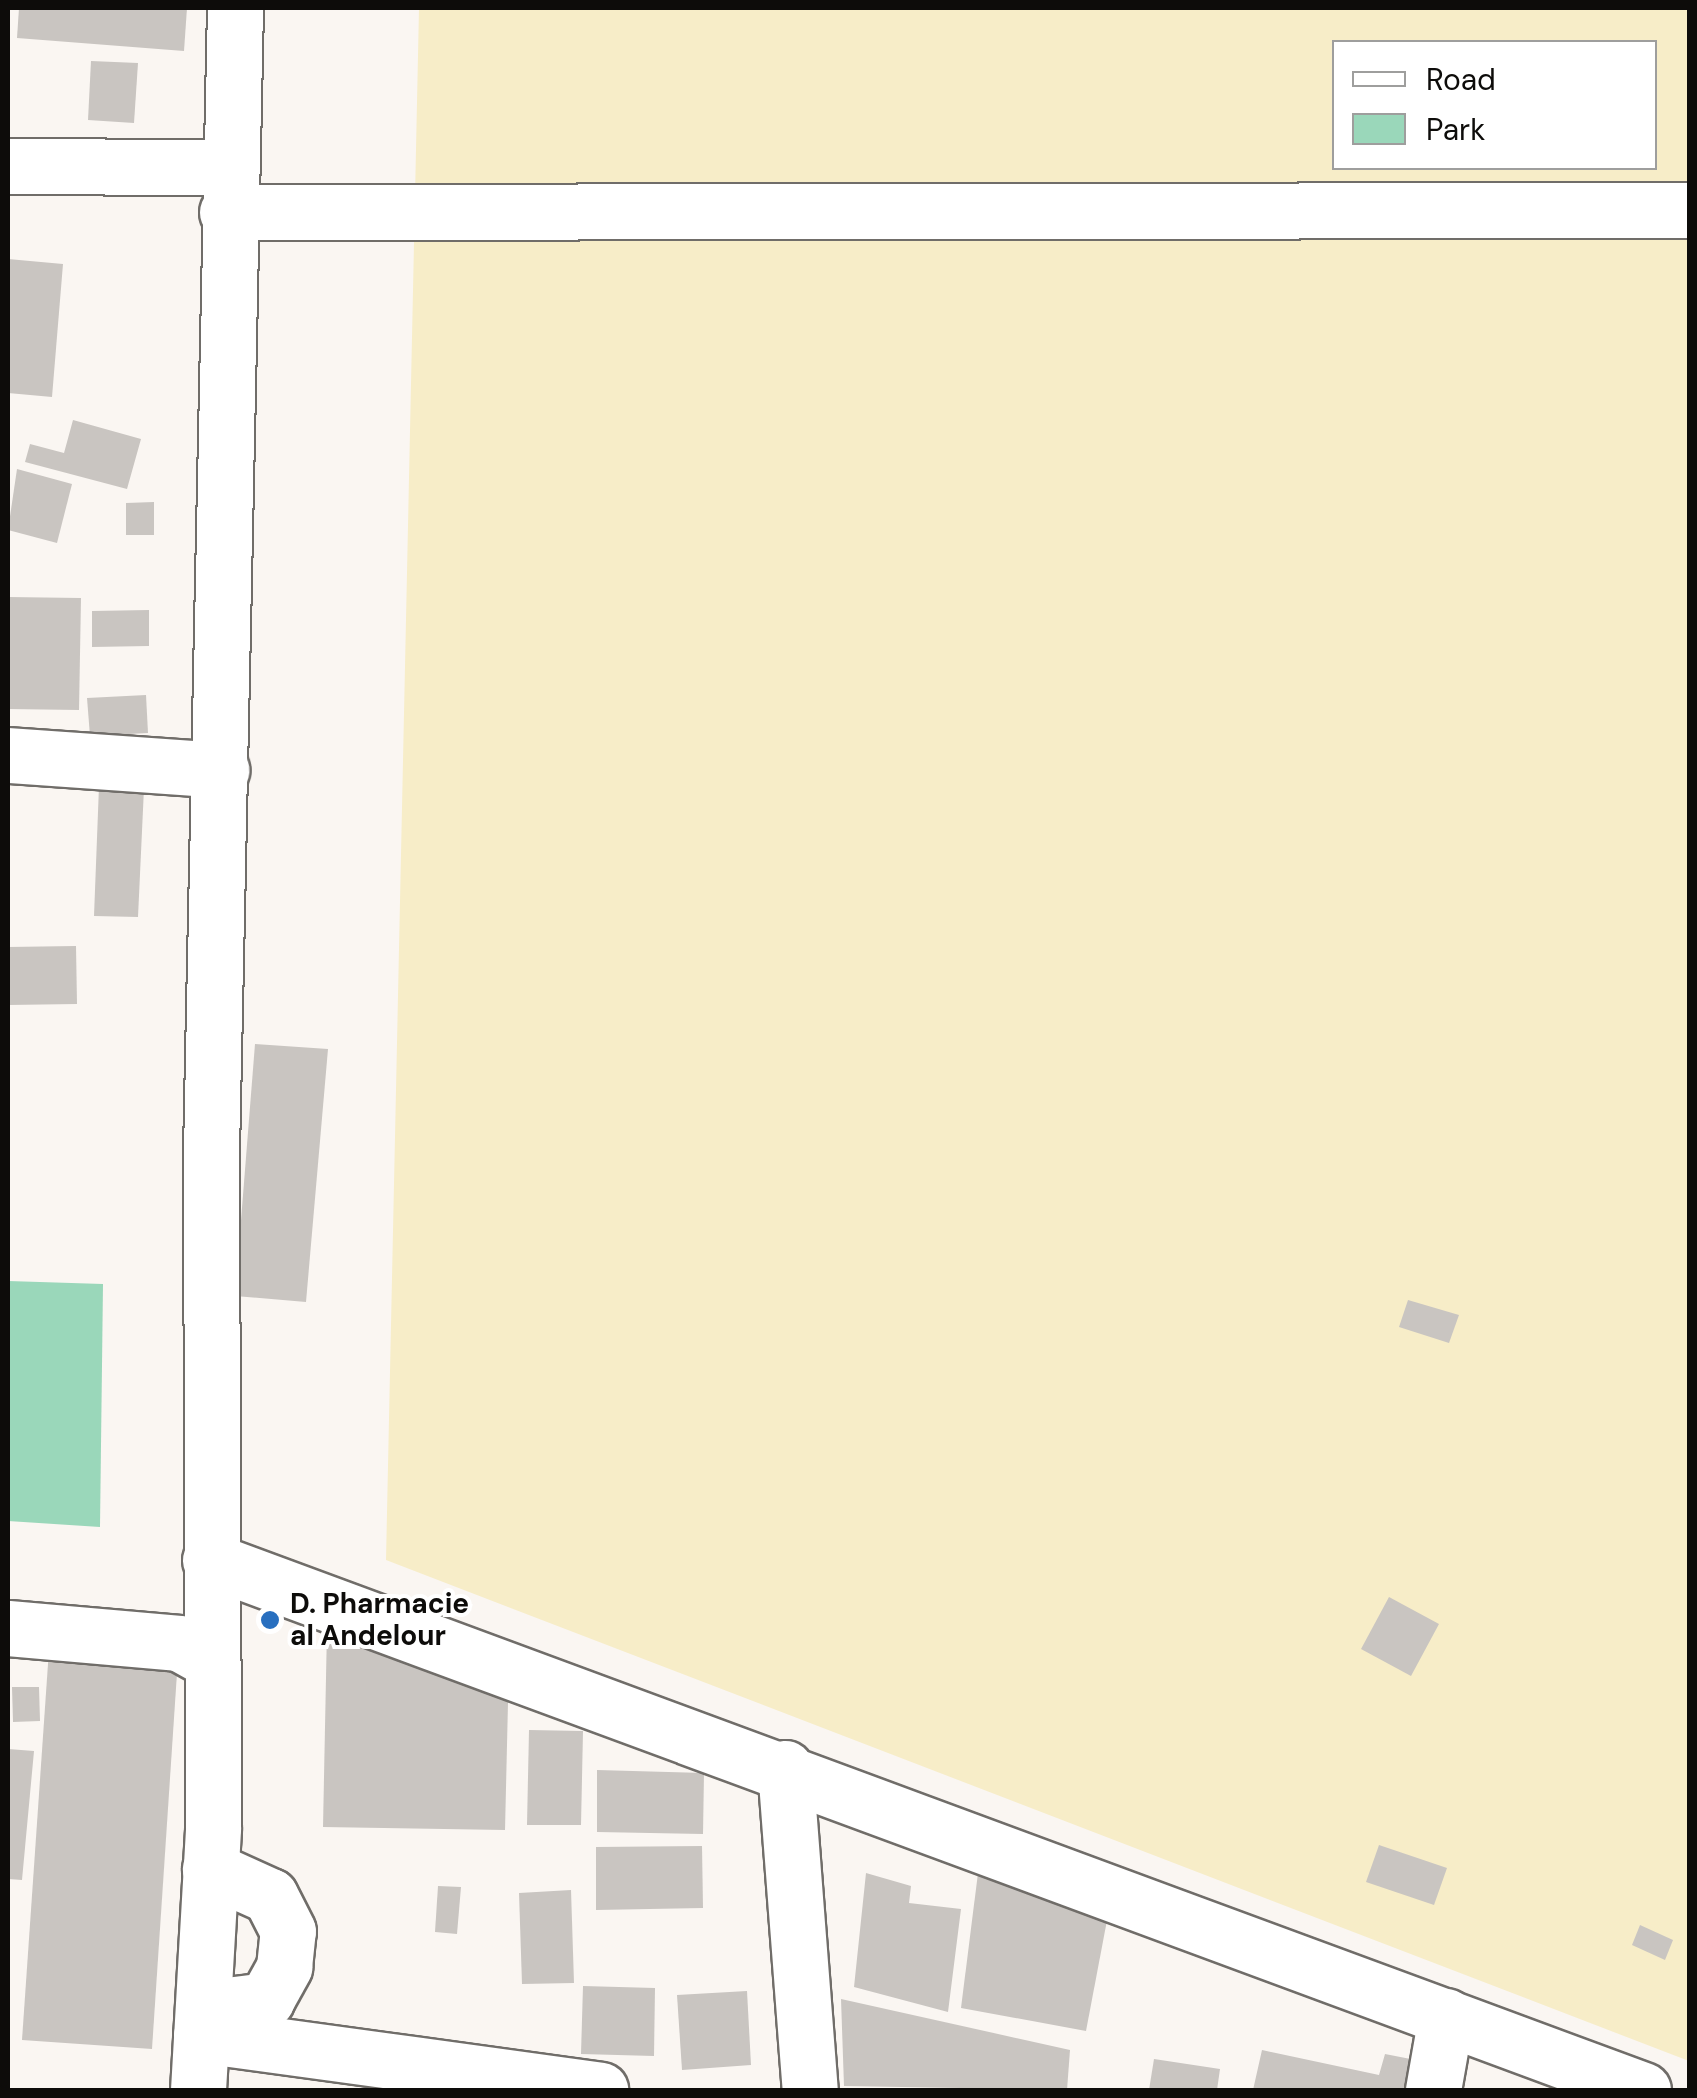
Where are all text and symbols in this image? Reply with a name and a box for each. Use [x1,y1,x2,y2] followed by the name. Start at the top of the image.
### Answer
[1332,40,1657,170] legend
[1426,60,1496,99] text: Road
[1426,110,1485,149] text: Park
[290,1587,469,1653] place label: D. Pharmacie al Andelour
[259,1609,281,1631] marker: D. Pharmacie al Andelour

